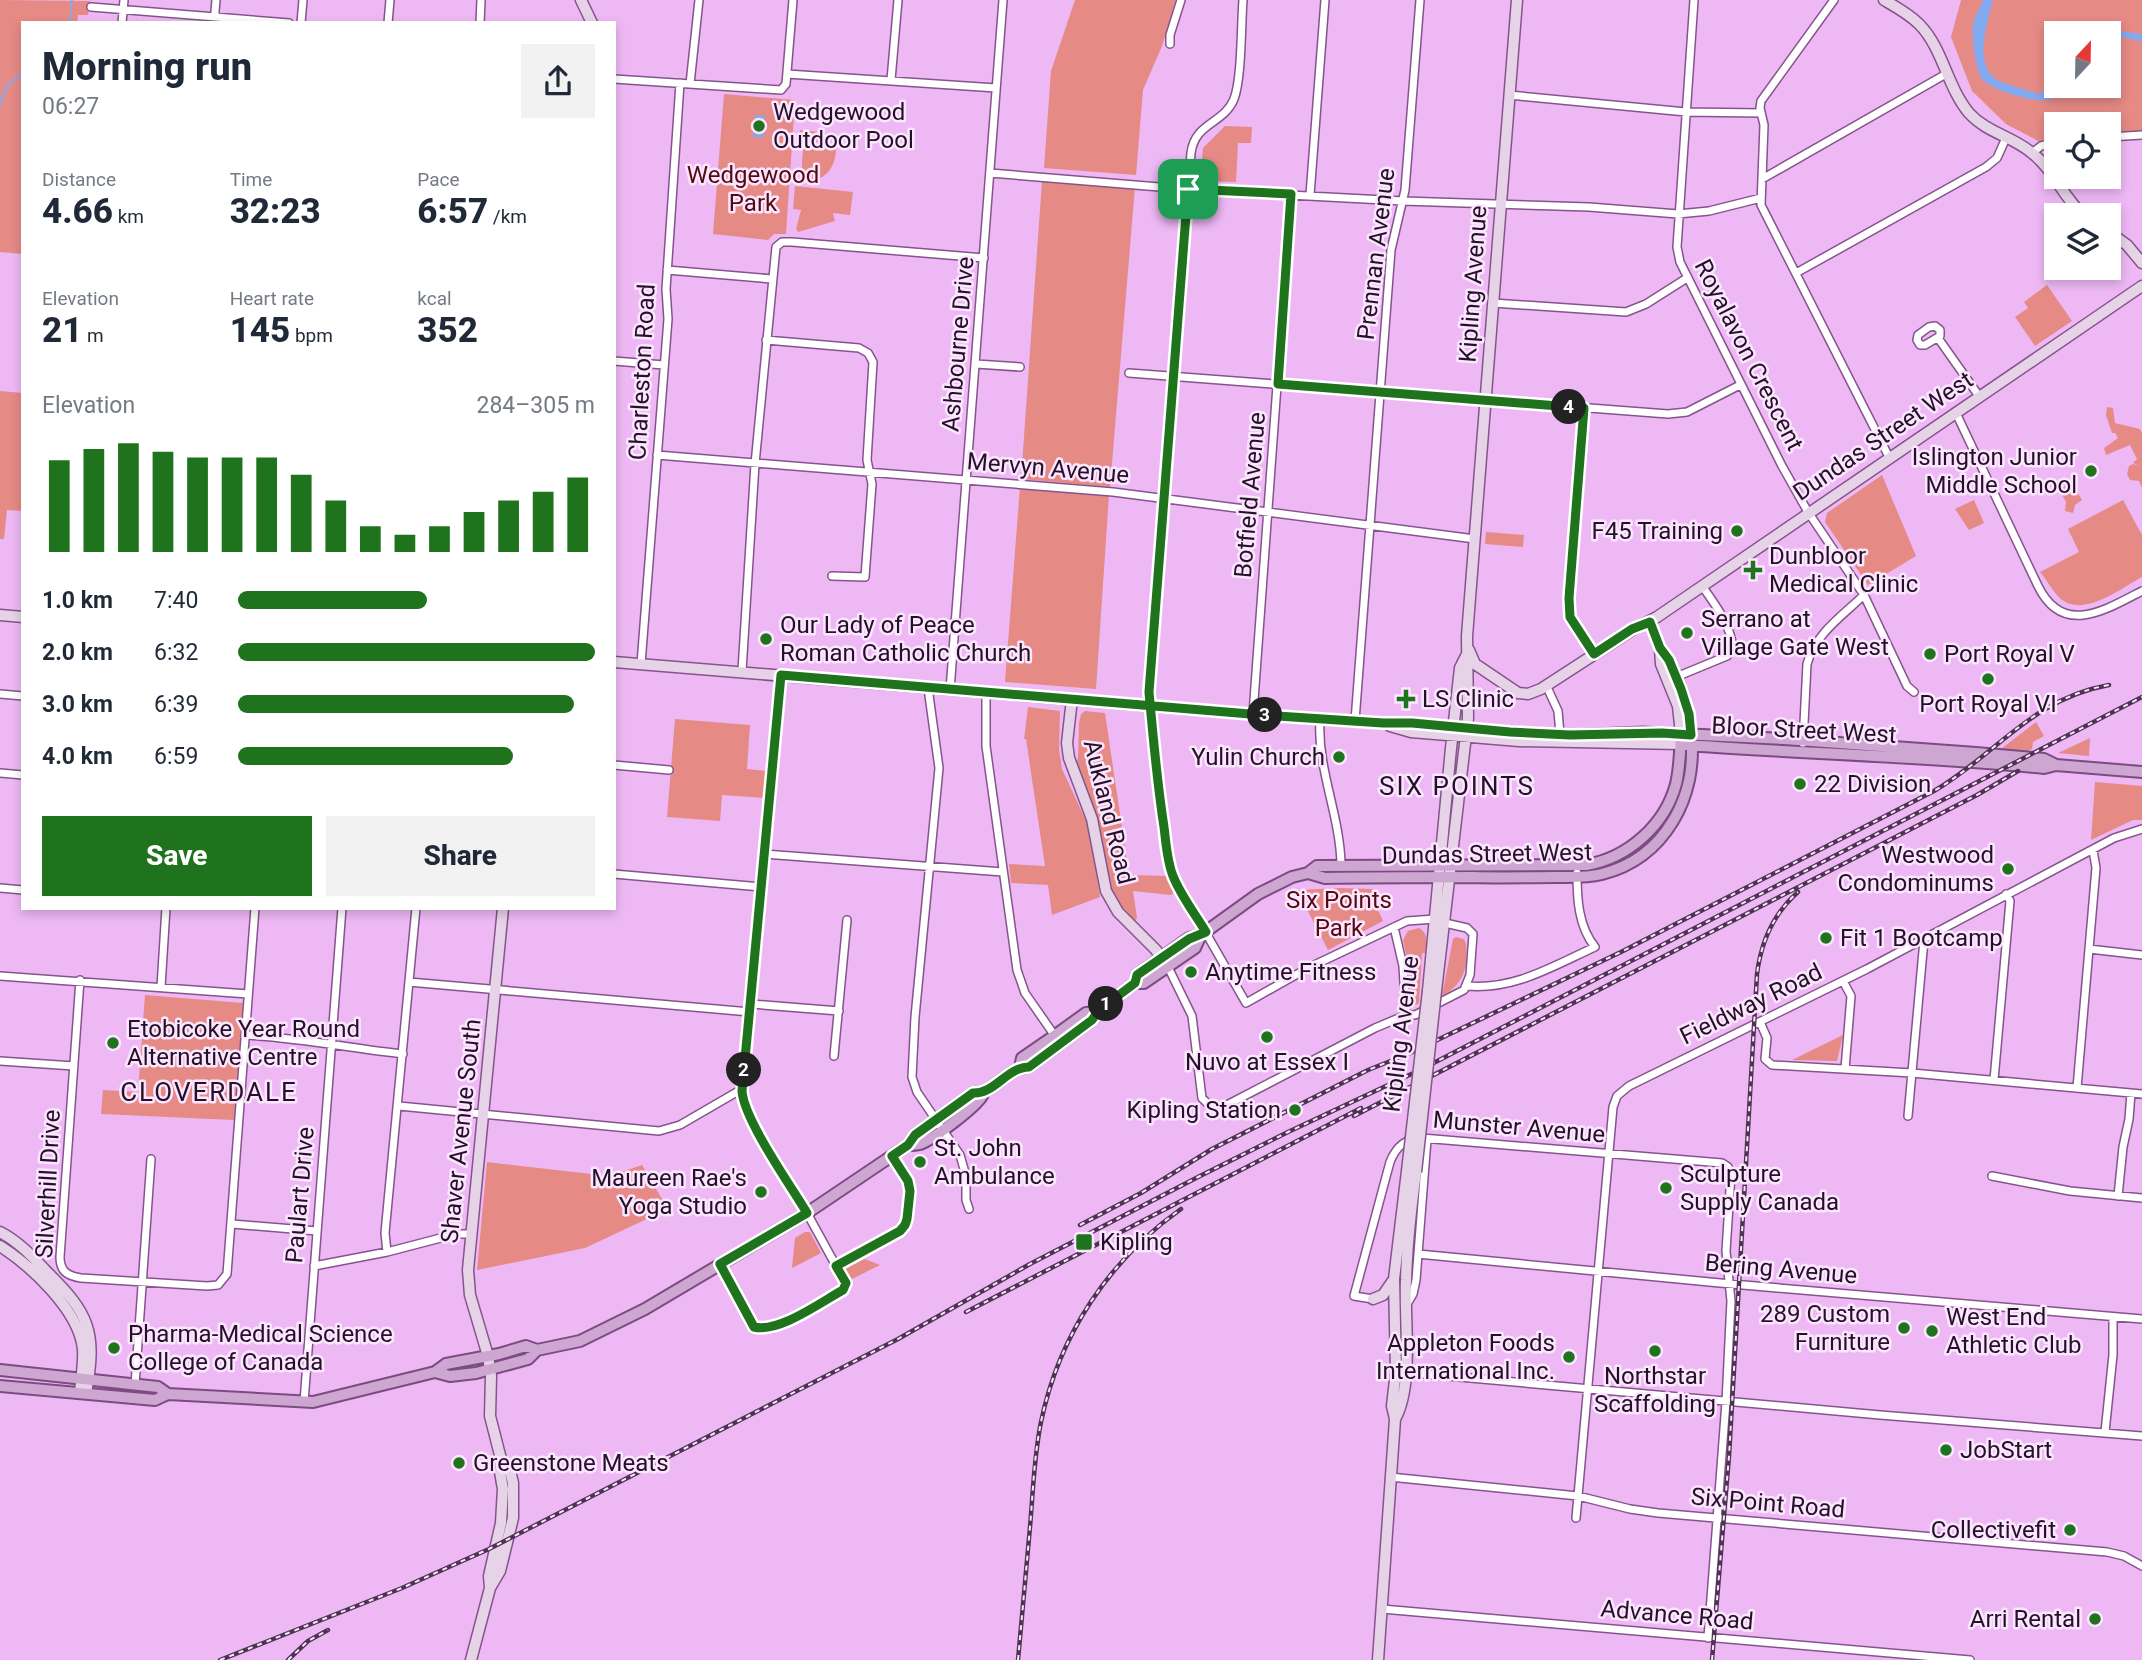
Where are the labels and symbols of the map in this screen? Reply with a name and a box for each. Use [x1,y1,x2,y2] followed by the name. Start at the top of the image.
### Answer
[2044,21,2121,98] north arrow
[773,98,914,154] place label: Wedgewood Outdoor Pool
[751,118,767,134] marker: Wedgewood Outdoor Pool
[1158,159,1218,219] pin
[687,161,819,217] park label: Wedgewood Park
[1352,166,1400,342] street label: Prennan Avenue
[1454,205,1492,363] street label: Kipling Avenue
[936,255,980,433] street label: Ashbourne Drive
[1689,255,1809,455] street label: Royalavon Crescent
[623,283,661,461] street label: Charleston Road
[1788,366,1978,506] street label: Dundas Street West
[1552,390,1586,424] pin: 4
[1229,411,1271,579] street label: Botfield Avenue
[1912,443,2077,499] place label: Islington Junior Middle School
[966,447,1130,489] street label: Mervyn Avenue
[2083,463,2099,479] marker: Islington Junior Middle School
[1591,517,1723,545] place label: F45 Training
[1729,523,1745,539] marker: F45 Training
[1769,542,1918,598] place label: Dunbloor Medical Clinic
[1743,560,1763,580] marker: Dunbloor Medical Clinic
[1701,605,1889,661] place label: Serrano at Village Gate West
[780,611,1031,667] place label: Our Lady of Peace Roman Catholic Church
[1679,625,1695,641] marker: Serrano at Village Gate West
[758,631,774,647] marker: Our Lady of Peace Roman Catholic Church
[1944,640,2075,668] place label: Port Royal V
[1922,646,1938,662] marker: Port Royal V
[1980,671,1996,687] marker: Port Royal VI
[1422,685,1514,713] place label: LS Clinic
[1396,689,1416,709] marker: LS Clinic
[1919,690,2057,718] place label: Port Royal VI
[1248,698,1282,732] pin: 3
[1711,711,1897,749] street label: Bloor Street West
[1078,737,1140,887] street label: Aukland Road
[1191,743,1325,771] place label: Yulin Church
[1331,749,1347,765] marker: Yulin Church
[1814,770,1931,798] place label: 22 Division
[1379,771,1535,801] district label: SIX POINTS
[1792,776,1808,792] marker: 22 Division
[1382,838,1593,870] street label: Dundas Street West
[1837,841,1994,897] place label: Westwood Condominums
[2000,861,2016,877] marker: Westwood Condominums
[1286,886,1392,942] park label: Six Points Park
[1840,924,2003,952] place label: Fit 1 Bootcamp
[1818,930,1834,946] marker: Fit 1 Bootcamp
[1378,954,1424,1114] street label: Kipling Avenue
[1205,958,1376,986] place label: Anytime Fitness
[1675,958,1827,1050] street label: Fieldway Road
[1183,964,1199,980] marker: Anytime Fitness
[1088,986,1124,1021] pin: 1
[127,1015,360,1071] place label: Etobicoke Year Round Alternative Centre
[435,1017,487,1245] street label: Shaver Avenue South
[1259,1029,1275,1045] marker: Nuvo at Essex I
[105,1035,121,1051] marker: Etobicoke Year Round Alternative Centre
[1185,1048,1349,1076] place label: Nuvo at Essex I
[726,1052,762,1088] pin: 2
[120,1077,298,1107] district label: CLOVERDALE
[1126,1096,1281,1124] place label: Kipling Station
[1287,1102,1303,1118] marker: Kipling Station
[1432,1106,1606,1148] street label: Munster Avenue
[30,1109,66,1259] street label: Silverhill Drive
[280,1126,320,1264] street label: Paulart Drive
[934,1134,1055,1190] place label: St. John Ambulance
[912,1154,928,1170] marker: St. John Ambulance
[1680,1160,1839,1216] place label: Sculpture Supply Canada
[591,1164,747,1220] place label: Maureen Rae's Yoga Studio
[1658,1180,1674,1196] marker: Sculpture Supply Canada
[753,1184,769,1200] marker: Maureen Rae's Yoga Studio
[1100,1228,1173,1256] place label: Kipling
[1074,1232,1094,1252] marker: Kipling
[1704,1248,1858,1290] street label: Bering Avenue
[1760,1300,1890,1356] place label: 289 Custom Furniture
[1946,1303,2081,1359] place label: West End Athletic Club
[128,1320,393,1376] place label: Pharma-Medical Science College of Canada
[1896,1320,1912,1336] marker: 289 Custom Furniture
[1924,1323,1940,1339] marker: West End Athletic Club
[1376,1329,1555,1385] place label: Appleton Foods International Inc.
[106,1340,122,1356] marker: Pharma-Medical Science College of Canada
[1647,1343,1663,1359] marker: Northstar Scaffolding
[1561,1349,1577,1365] marker: Appleton Foods International Inc.
[1594,1362,1716,1418] place label: Northstar Scaffolding
[1960,1436,2052,1464] place label: JobStart
[1938,1442,1954,1458] marker: JobStart
[473,1449,669,1477] place label: Greenstone Meats
[451,1455,467,1471] marker: Greenstone Meats
[1690,1482,1846,1524] street label: Six Point Road
[1931,1516,2056,1544] place label: Collectivefit
[2062,1522,2078,1538] marker: Collectivefit
[1599,1594,1755,1636] street label: Advance Road
[1970,1605,2081,1633] place label: Arri Rental
[2087,1611,2103,1627] marker: Arri Rental

